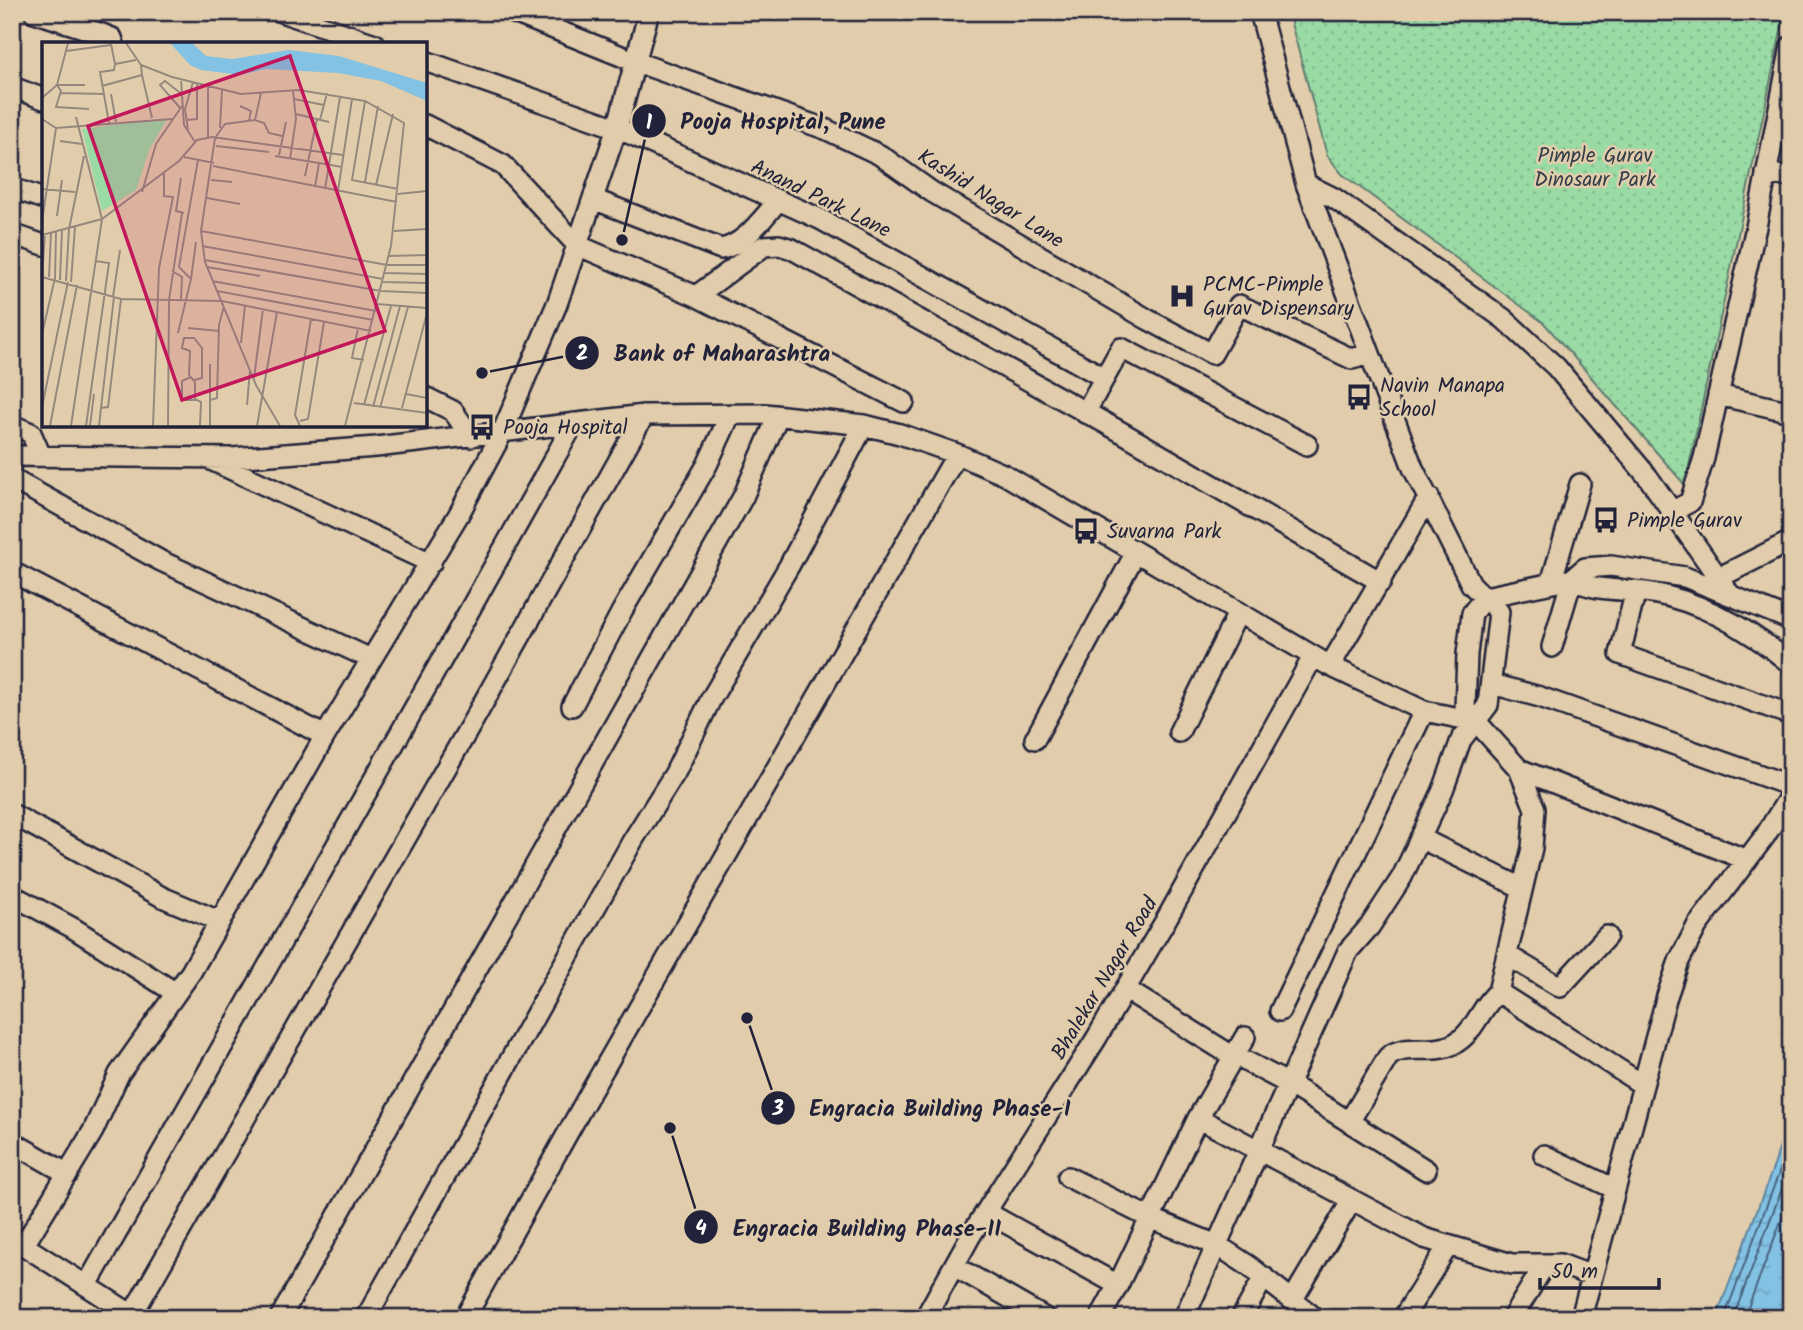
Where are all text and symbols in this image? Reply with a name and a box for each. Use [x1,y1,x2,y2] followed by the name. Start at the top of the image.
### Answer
[42,42,427,427] inset map
[631,99,900,143] callout: Pooja Hospital, Pune
[680,105,886,141] text: Pooja Hospital, Pune
[646,107,653,140] text: 1
[1534,140,1656,197] park label: Pimple Gurav Dinosaur Park
[910,141,1070,258] street label: Kashid Nagar Lane
[745,151,897,248] street label: Anand Park Lane
[1203,269,1354,326] place label: PCMC-Pimple Gurav Dispensary
[1167,281,1197,311] hospital icon: PCMC-Pimple Gurav Dispensary
[565,331,844,375] callout: Bank of Maharashtra
[614,337,830,373] text: Bank of Maharashtra
[576,338,588,371] text: 2
[1380,370,1505,427] place label: Navin Manapa School
[1344,382,1374,412] bus stop icon: Navin Manapa School
[467,412,497,442] bus stop icon: Pooja Hospital
[503,412,628,445] place label: Pooja Hospital
[1591,505,1621,535] bus stop icon: Pimple Gurav
[1627,505,1742,538] place label: Pimple Gurav
[1071,516,1101,546] bus stop icon: Suvarna Park
[1107,516,1222,549] place label: Suvarna Park
[1043,890,1167,1067] street label: Bhalekar Nagar Road
[761,1086,1085,1130] callout: Engracia Building Phase-I
[809,1092,1071,1128] text: Engracia Building Phase-I
[771,1093,784,1126] text: 3
[683,1205,1015,1249] callout: Engracia Building Phase-II
[733,1212,1001,1248] text: Engracia Building Phase-II
[695,1213,707,1246] text: 4
[1540,1246,1660,1290] scale bar
[1551,1256,1598,1289] text: 50 m

